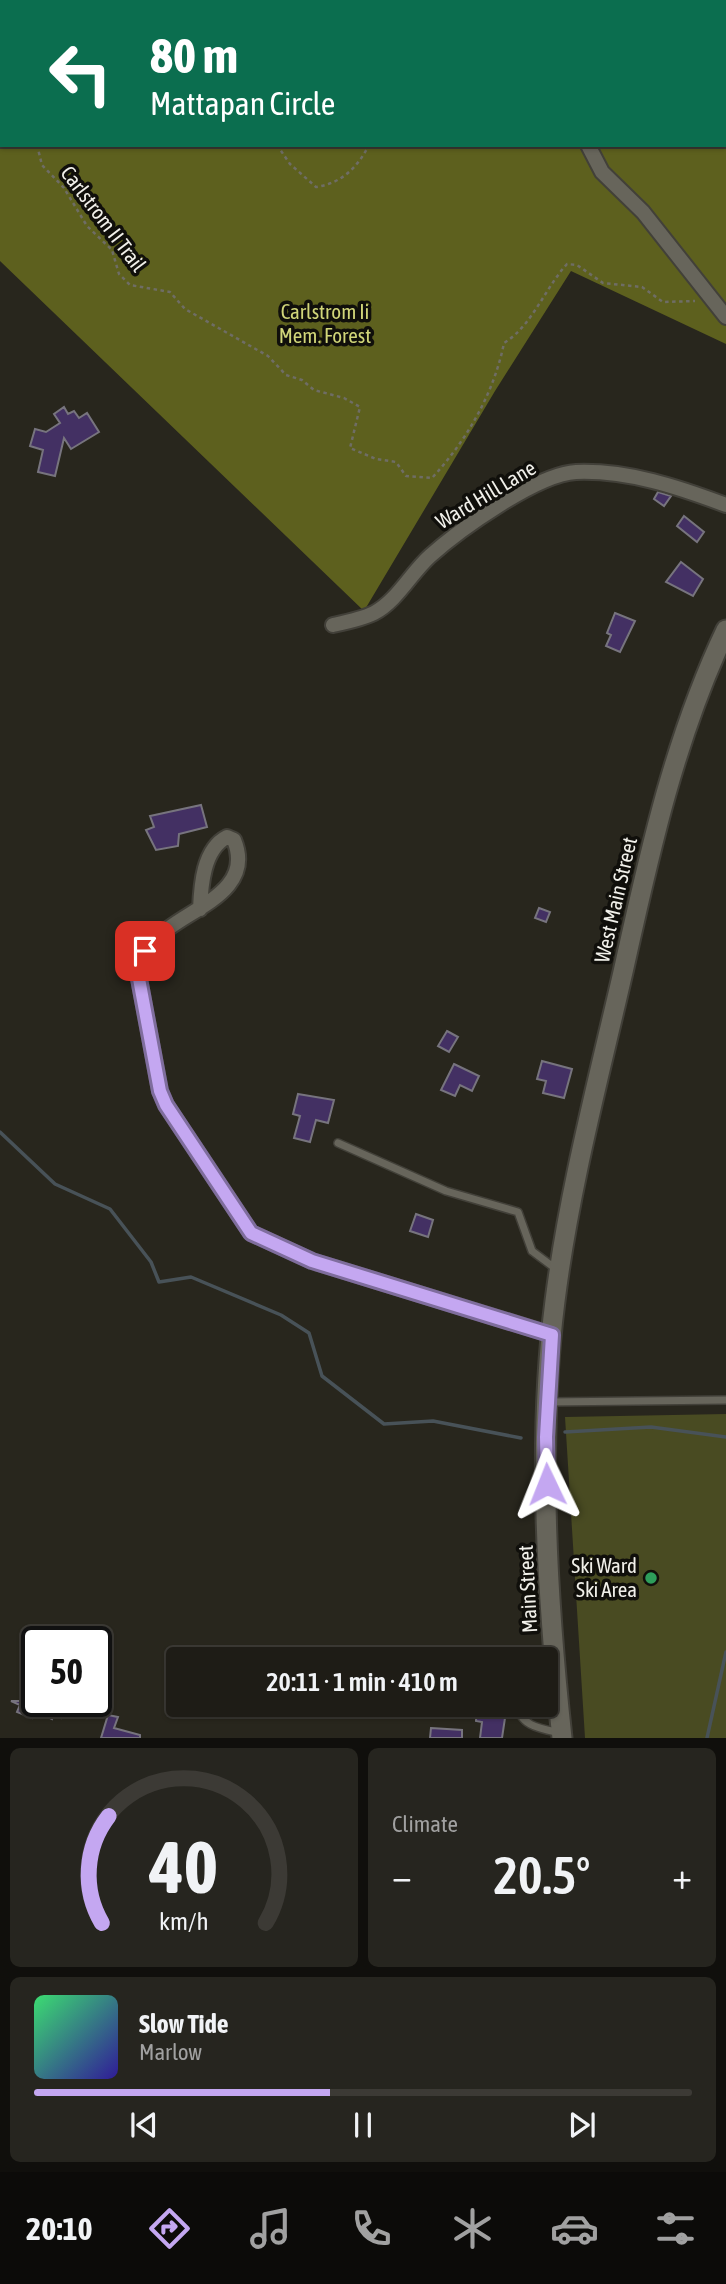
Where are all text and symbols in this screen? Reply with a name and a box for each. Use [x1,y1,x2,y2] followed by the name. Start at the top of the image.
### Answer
[150,27,238,83] text: 80 m
[35,28,126,119] icon: left
[150,85,335,122] text: Mattapan Circle
[56,161,152,276] street label: Carlstrom II Trail
[279,299,371,347] park label: Carlstrom Ii Mem. Forest
[431,455,540,533] street label: Ward Hill Lane
[589,835,641,965] street label: West Main Street
[115,921,175,981] pin
[126,932,164,970] icon: arrive
[510,1447,584,1521] position arrow
[513,1545,541,1634] street label: Main Street
[571,1553,637,1601] place label: Ski Ward Ski Area
[643,1570,659,1586] marker: Ski Ward Ski Area
[21,1626,112,1717] speed limit sign: 50
[266,1667,458,1697] text: 20:11 · 1 min · 410 m
[392,1811,458,1837] text: Climate
[149,1826,218,1909] text: 40
[494,1845,590,1905] text: 20.5°
[392,1854,412,1897] text: −
[672,1854,692,1897] text: +
[159,1907,209,1935] text: km/h
[139,2009,229,2039] text: Slow Tide
[139,2039,202,2065] text: Marlow
[125,2106,163,2144] icon: previous
[344,2106,382,2144] icon: pause
[563,2106,601,2144] icon: next
[145,2204,194,2253] icon: directions
[246,2204,295,2253] icon: music
[347,2204,396,2253] icon: phone
[448,2204,497,2253] icon: climate
[550,2204,599,2253] icon: car
[651,2204,700,2253] icon: filters
[26,2210,93,2247] text: 20:10

